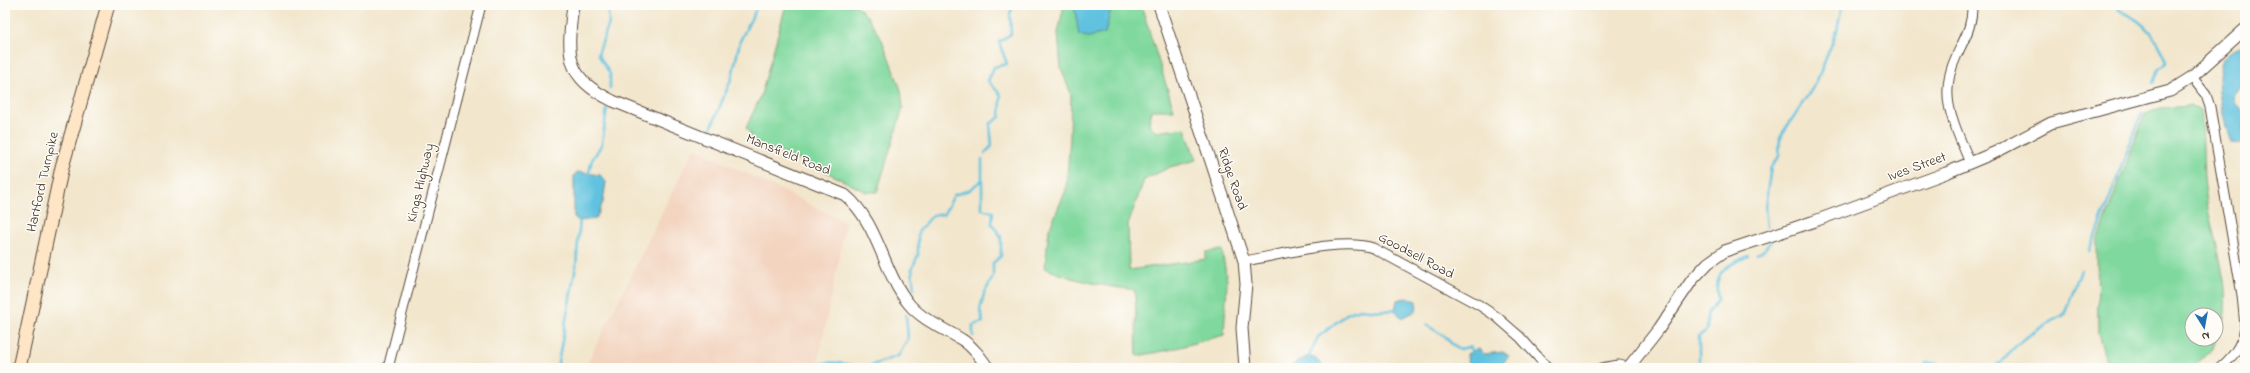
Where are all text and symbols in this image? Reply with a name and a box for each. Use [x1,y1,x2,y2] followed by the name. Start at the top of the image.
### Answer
[743,128,834,182] street label: Mansfield Road
[21,129,65,234] street label: Hartford Turnpike
[402,141,441,225] street label: Kings Highway
[1211,145,1252,213] street label: Ridge Road
[1885,147,1950,187] street label: Ives Street
[1374,227,1458,285] street label: Goodsell Road
[2184,307,2224,347] north arrow
[2201,327,2211,344] text: N

